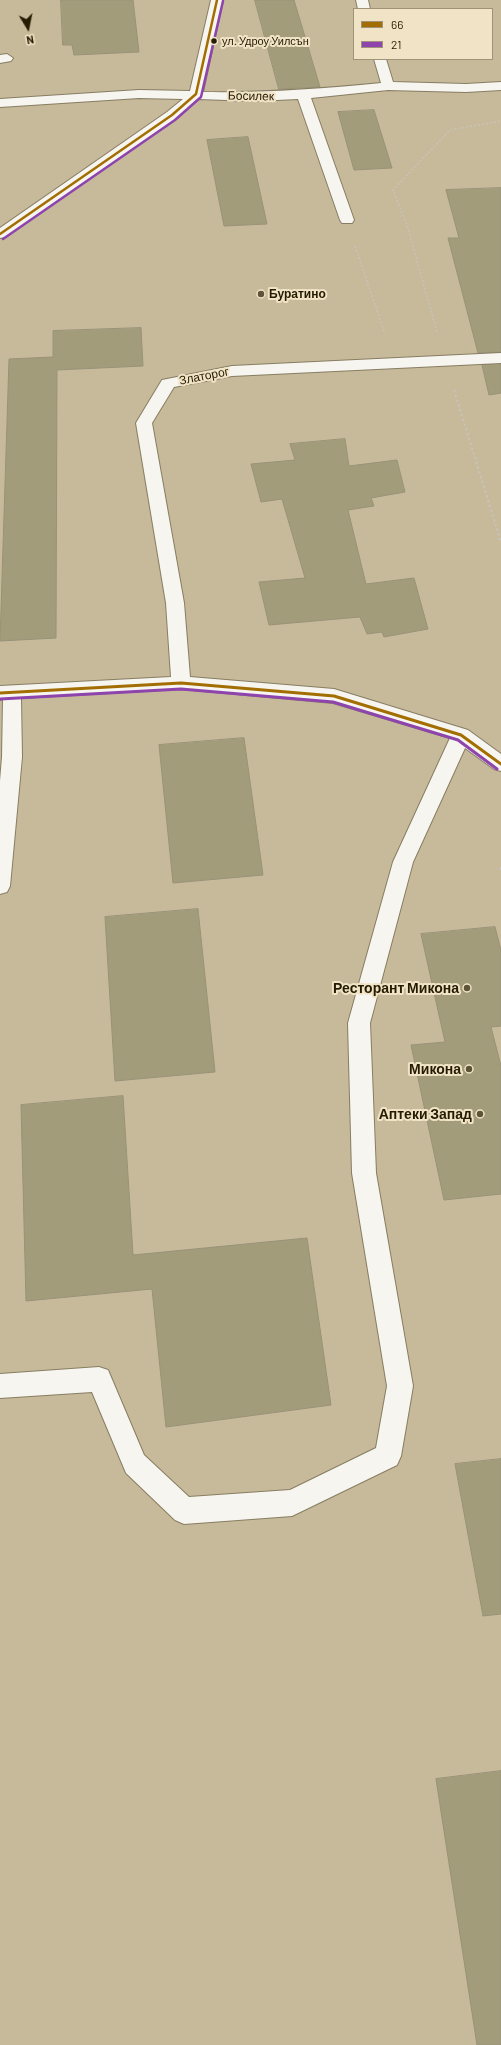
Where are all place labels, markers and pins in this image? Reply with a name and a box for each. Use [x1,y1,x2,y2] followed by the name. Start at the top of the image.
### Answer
[222,34,309,48] place label: ул. Удроу Уилсън
[209,36,219,46] marker: ул. Удроу Уилсън
[269,287,326,301] place label: Буратино
[256,289,266,299] marker: Буратино
[333,980,459,996] place label: Ресторант Микона
[462,983,472,993] marker: Ресторант Микона
[409,1061,461,1077] place label: Микона
[464,1064,474,1074] marker: Микона
[379,1106,472,1122] place label: Аптеки Запад
[475,1109,485,1119] marker: Аптеки Запад

